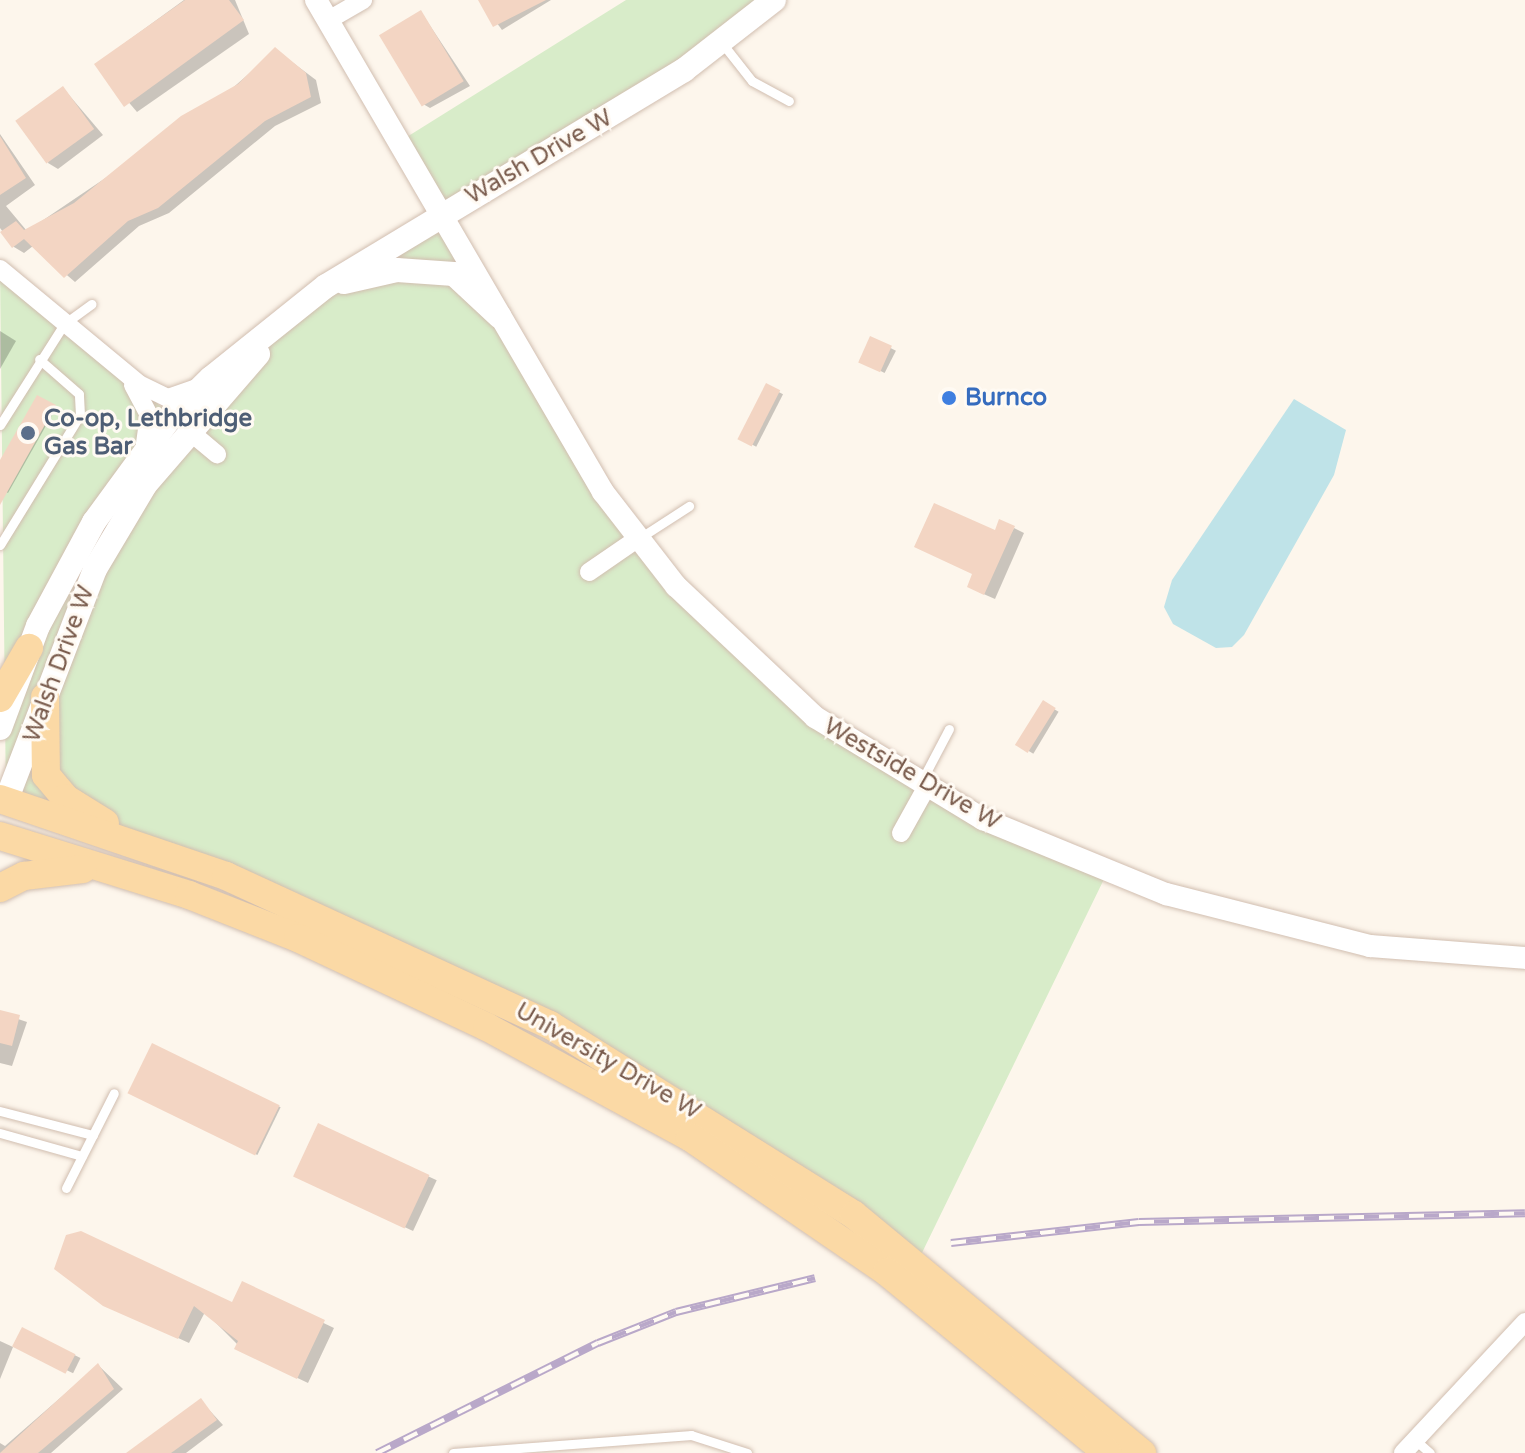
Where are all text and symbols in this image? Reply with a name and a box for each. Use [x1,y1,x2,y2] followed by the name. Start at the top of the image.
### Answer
[460,103,618,211] street label: Walsh Drive W
[965,384,1047,412] place label: Burnco
[940,389,958,407] marker: Burnco
[44,405,252,461] place label: Co-op, Lethbridge Gas Bar
[19,424,37,442] marker: Co-op, Lethbridge Gas Bar
[17,582,101,746] street label: Walsh Drive W
[818,712,1006,836] street label: Westside Drive W
[510,996,706,1126] street label: University Drive W

